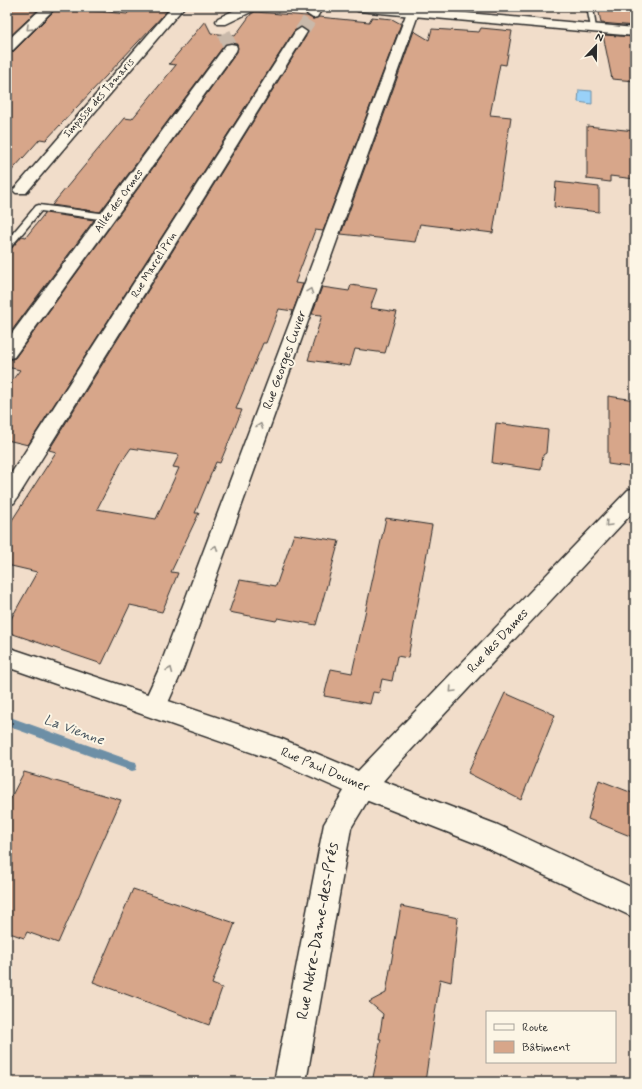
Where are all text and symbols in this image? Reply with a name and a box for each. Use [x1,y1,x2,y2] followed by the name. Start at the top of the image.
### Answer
[26,23,34,31] one-way arrow
[576,26,616,66] north arrow
[593,30,605,46] text: N
[61,55,138,141] street label: Impasse des Tamaris
[91,167,147,235] street label: Allée des Ormes
[128,229,180,301] street label: Rue Marcel Prin
[306,288,314,295] one-way arrow
[259,308,312,412] street label: Rue Georges Cuvier
[256,423,264,430] one-way arrow
[605,519,613,527] one-way arrow
[211,545,219,552] one-way arrow
[464,605,532,677] street label: Rue des Dames
[165,667,173,675] one-way arrow
[449,685,456,693] one-way arrow
[41,711,108,750] water label: La Vienne
[278,744,373,797] street label: Rue Paul Doumer
[292,841,344,1021] street label: Rue Notre-Dame-des-Prés
[486,1011,616,1063] legend
[522,1020,548,1036] text: Route
[522,1040,571,1056] text: Bâtiment

